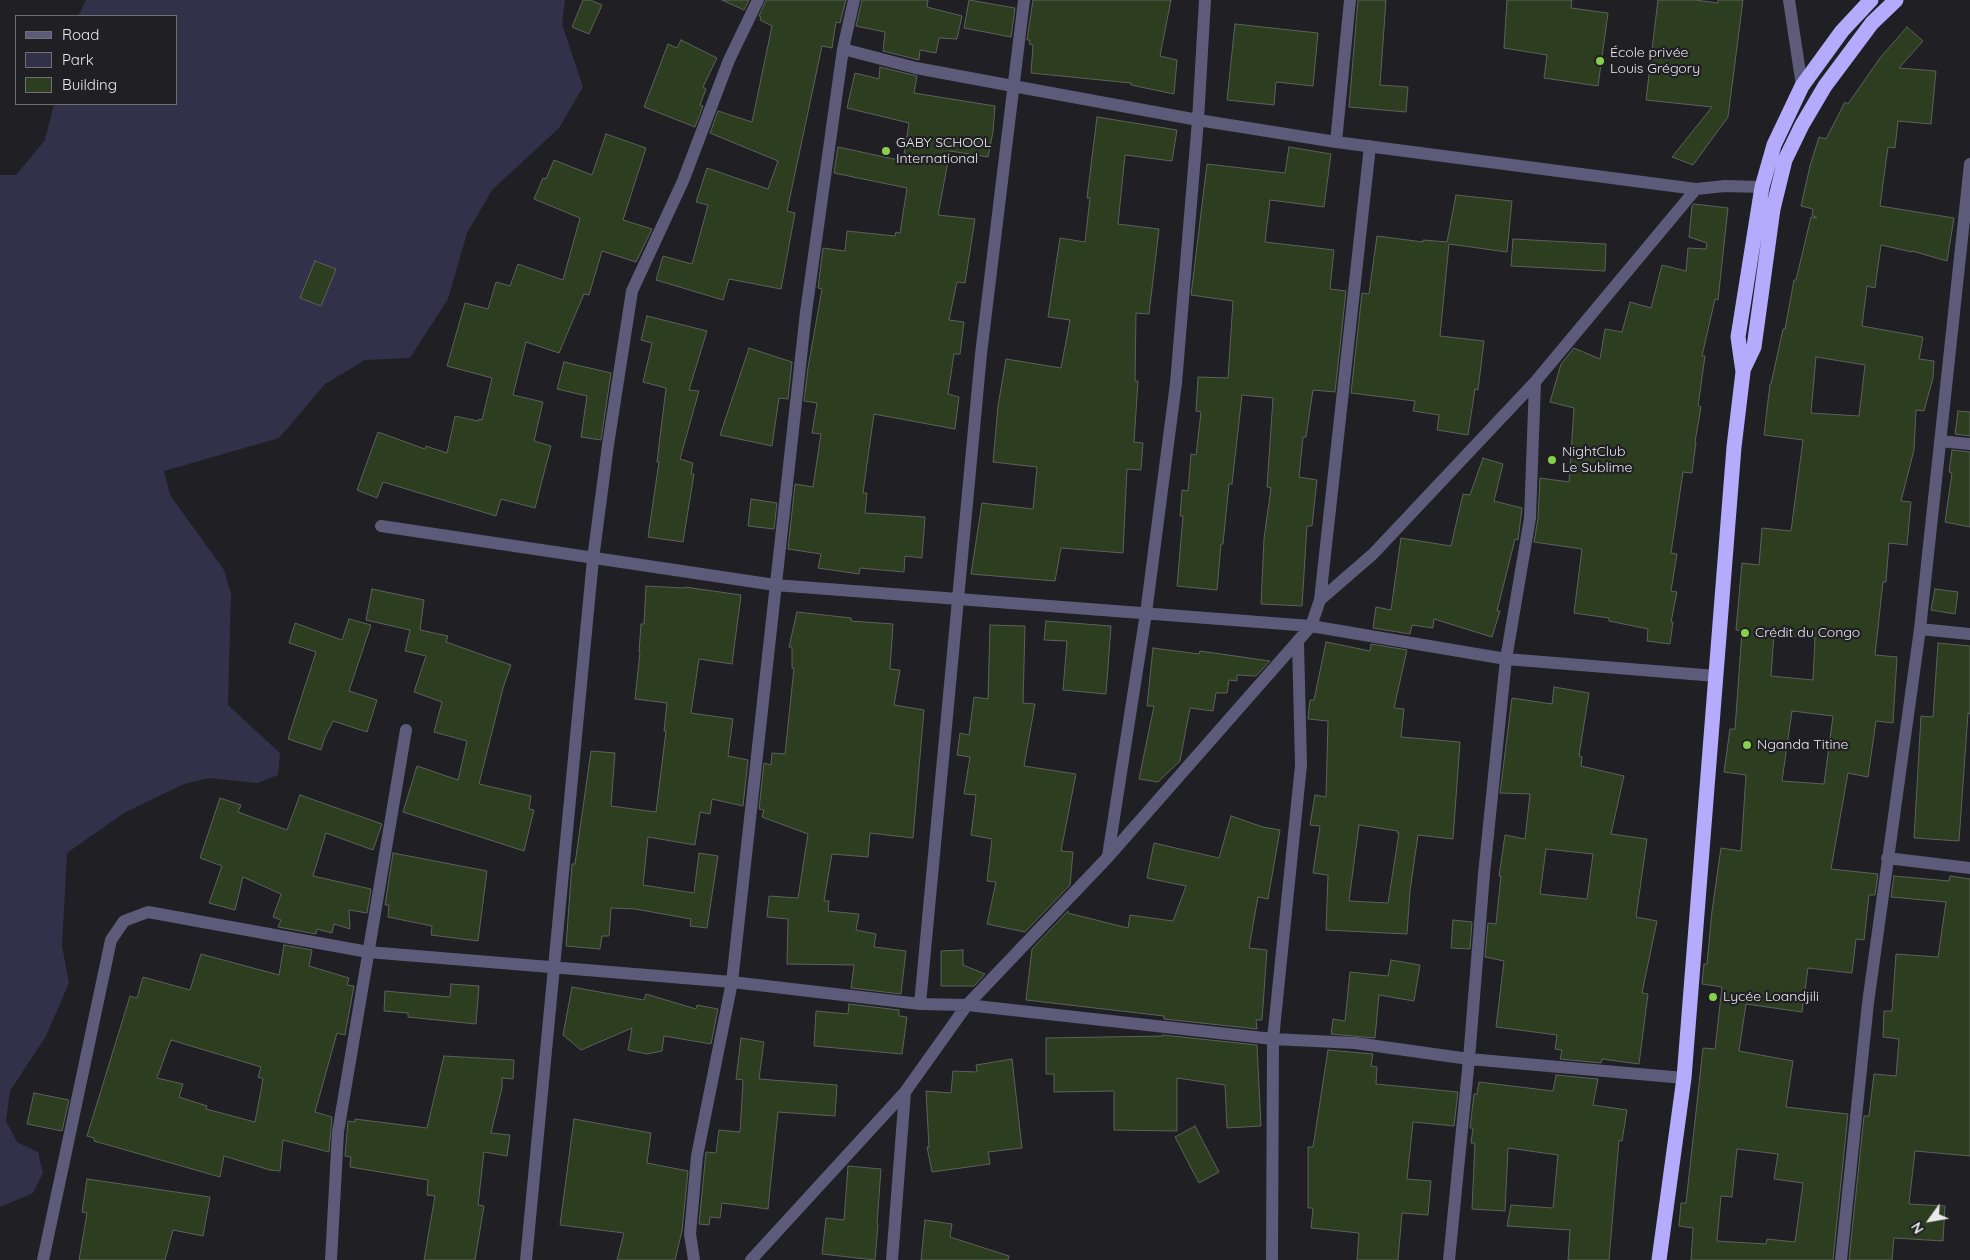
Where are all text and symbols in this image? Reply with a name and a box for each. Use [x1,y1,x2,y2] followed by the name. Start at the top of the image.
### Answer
[15,15,178,105] legend
[62,25,99,44] text: Road
[1610,45,1700,78] place label: École privée Louis Grégory
[62,50,94,69] text: Park
[1594,55,1606,67] marker: École privée Louis Grégory
[62,75,117,94] text: Building
[896,135,991,168] place label: GABY SCHOOL International
[880,145,892,157] marker: GABY SCHOOL International
[1562,444,1632,477] place label: NightClub Le Sublime
[1546,454,1558,466] marker: NightClub Le Sublime
[1755,625,1860,641] place label: Crédit du Congo
[1739,627,1751,639] marker: Crédit du Congo
[1757,737,1848,753] place label: Nganda Titine
[1741,739,1753,751] marker: Nganda Titine
[1723,989,1819,1005] place label: Lycée Loandjili
[1707,991,1719,1003] marker: Lycée Loandjili
[1905,1195,1955,1245] north arrow
[1907,1219,1928,1237] text: N

